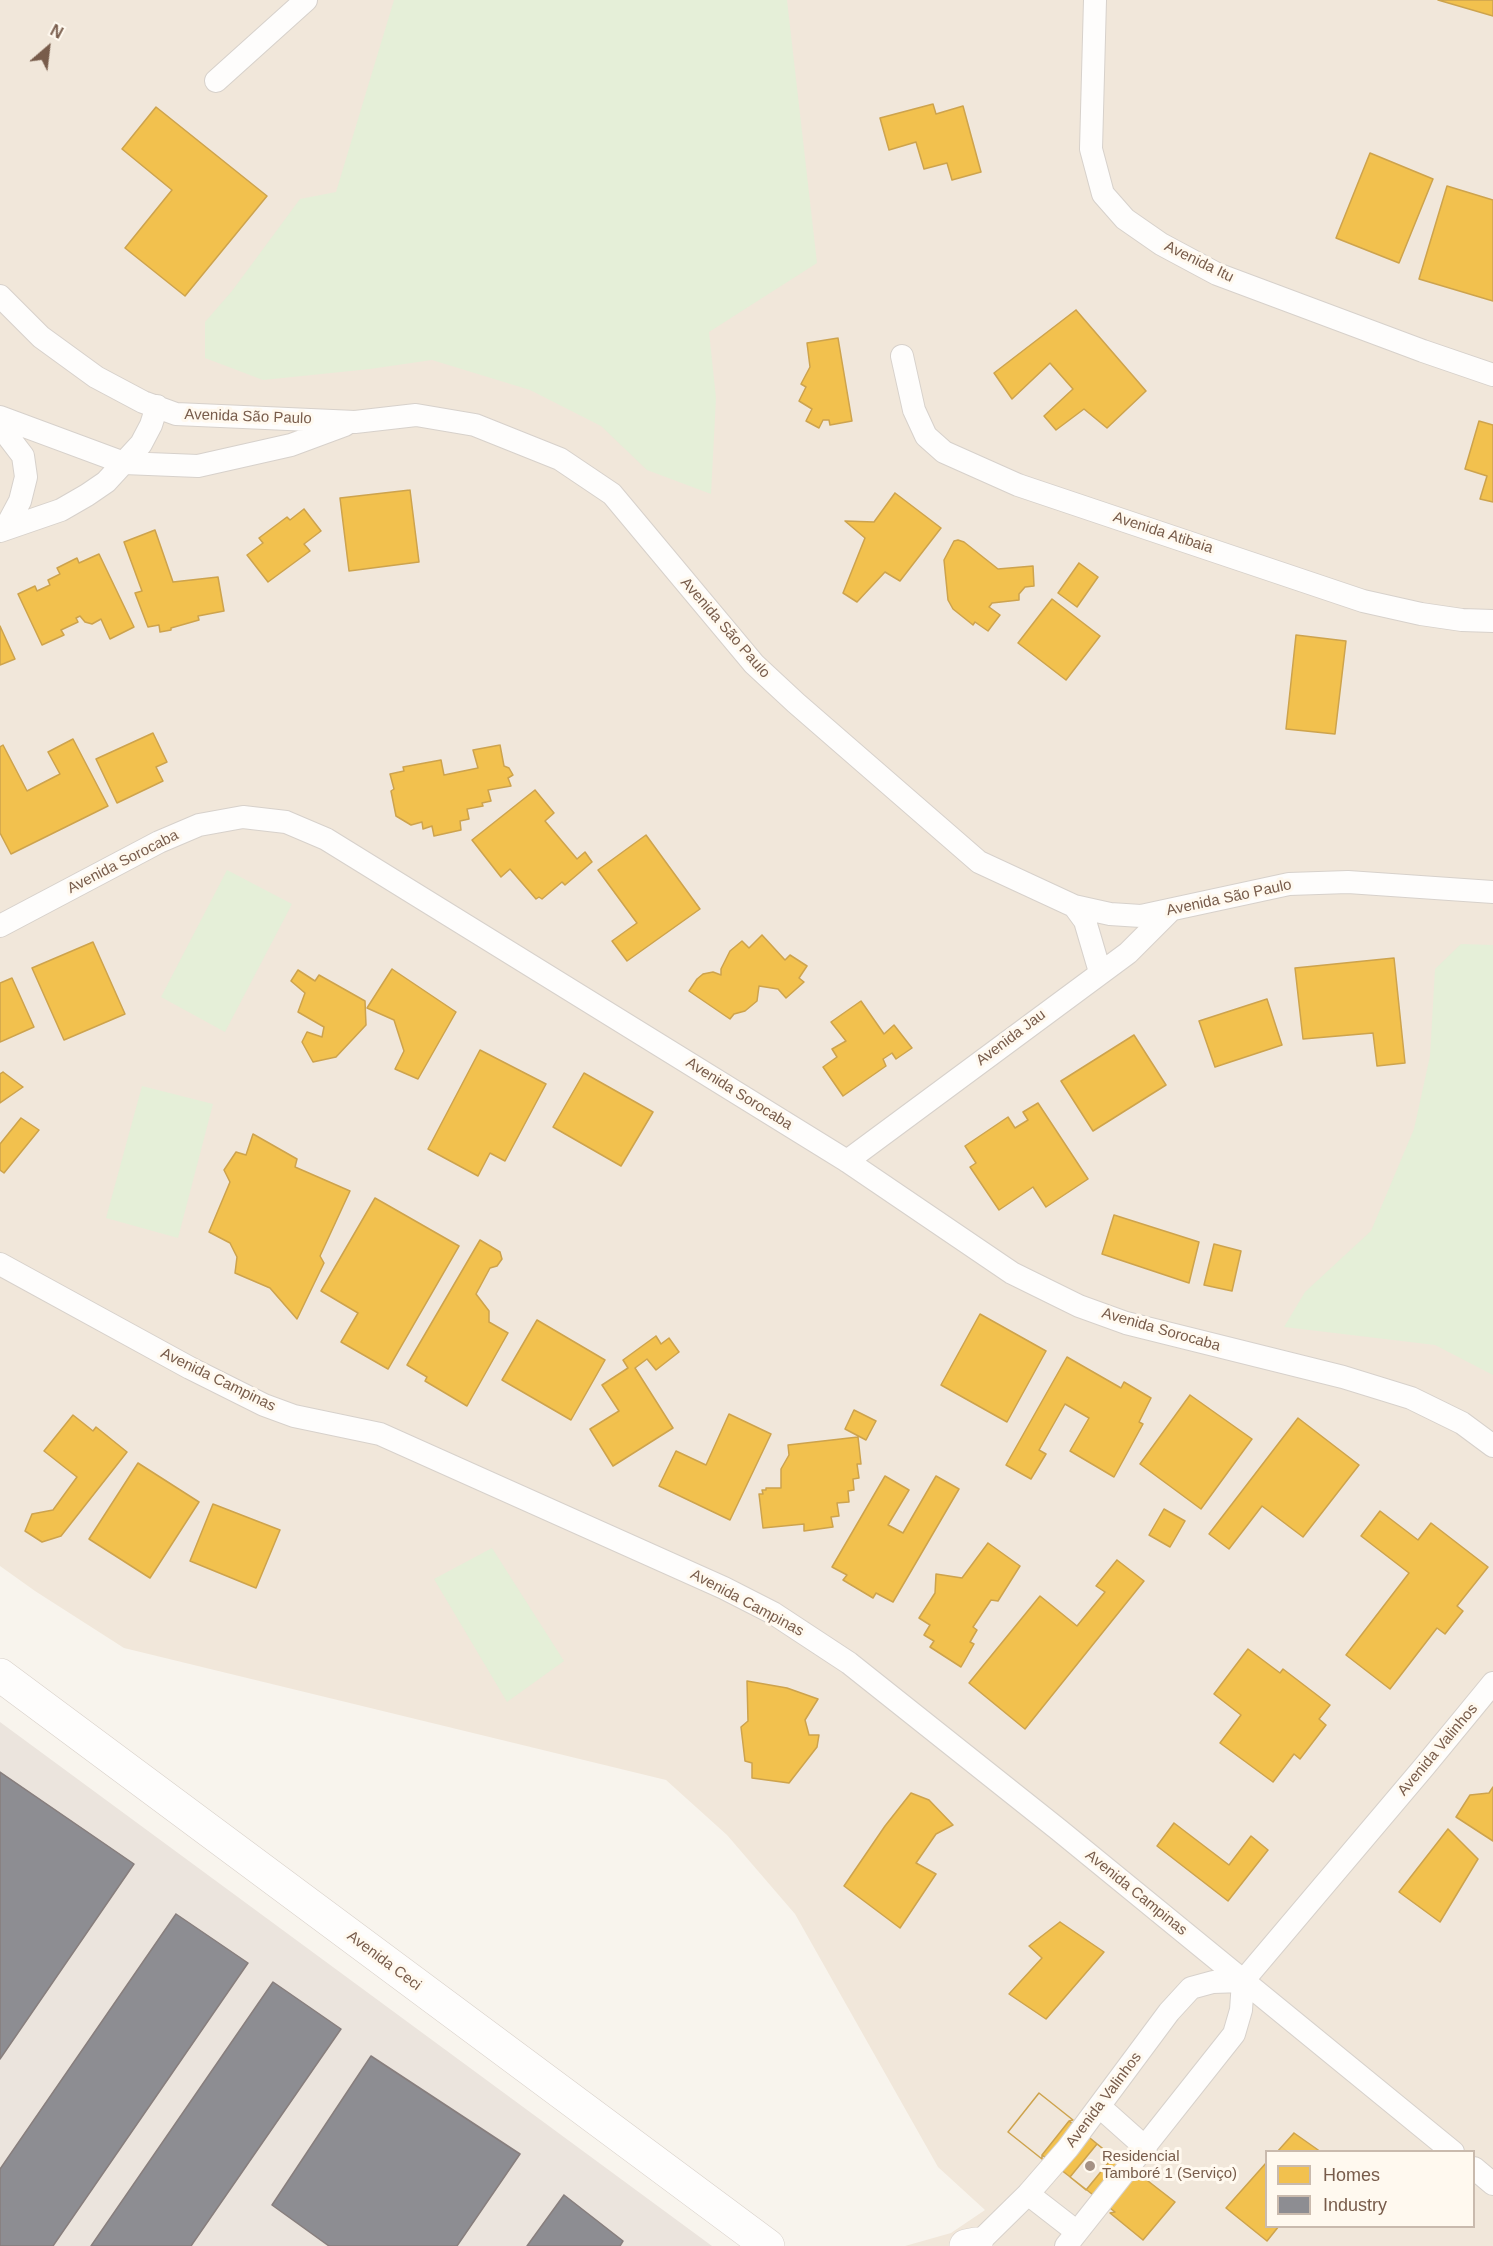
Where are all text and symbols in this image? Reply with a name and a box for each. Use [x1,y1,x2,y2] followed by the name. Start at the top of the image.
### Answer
[18,18,78,78] north arrow
[48,21,66,42] text: N
[1161,238,1237,286] street label: Avenida Itu
[184,406,312,428] street label: Avenida São Paulo
[1111,508,1215,558] street label: Avenida Atibaia
[676,574,774,682] street label: Avenida São Paulo
[64,826,182,898] street label: Avenida Sorocaba
[1165,876,1293,920] street label: Avenida São Paulo
[973,1006,1049,1070] street label: Avenida Jau
[682,1054,796,1134] street label: Avenida Sorocaba
[1100,1304,1222,1356] street label: Avenida Sorocaba
[158,1344,278,1416] street label: Avenida Campinas
[687,1566,807,1640] street label: Avenida Campinas
[1394,1700,1482,1800] street label: Avenida Valinhos
[1082,1846,1190,1940] street label: Avenida Campinas
[343,1927,425,1995] street label: Avenida Ceci
[1062,2049,1146,2151] street label: Avenida Valinhos
[1102,2148,1237,2183] place label: Residencial Tamboré 1 (Serviço)
[1265,2150,1475,2228] legend
[1083,2159,1097,2173] marker: Residencial Tamboré 1 (Serviço)
[1323,2165,1380,2185] text: Homes
[1323,2195,1387,2215] text: Industry

